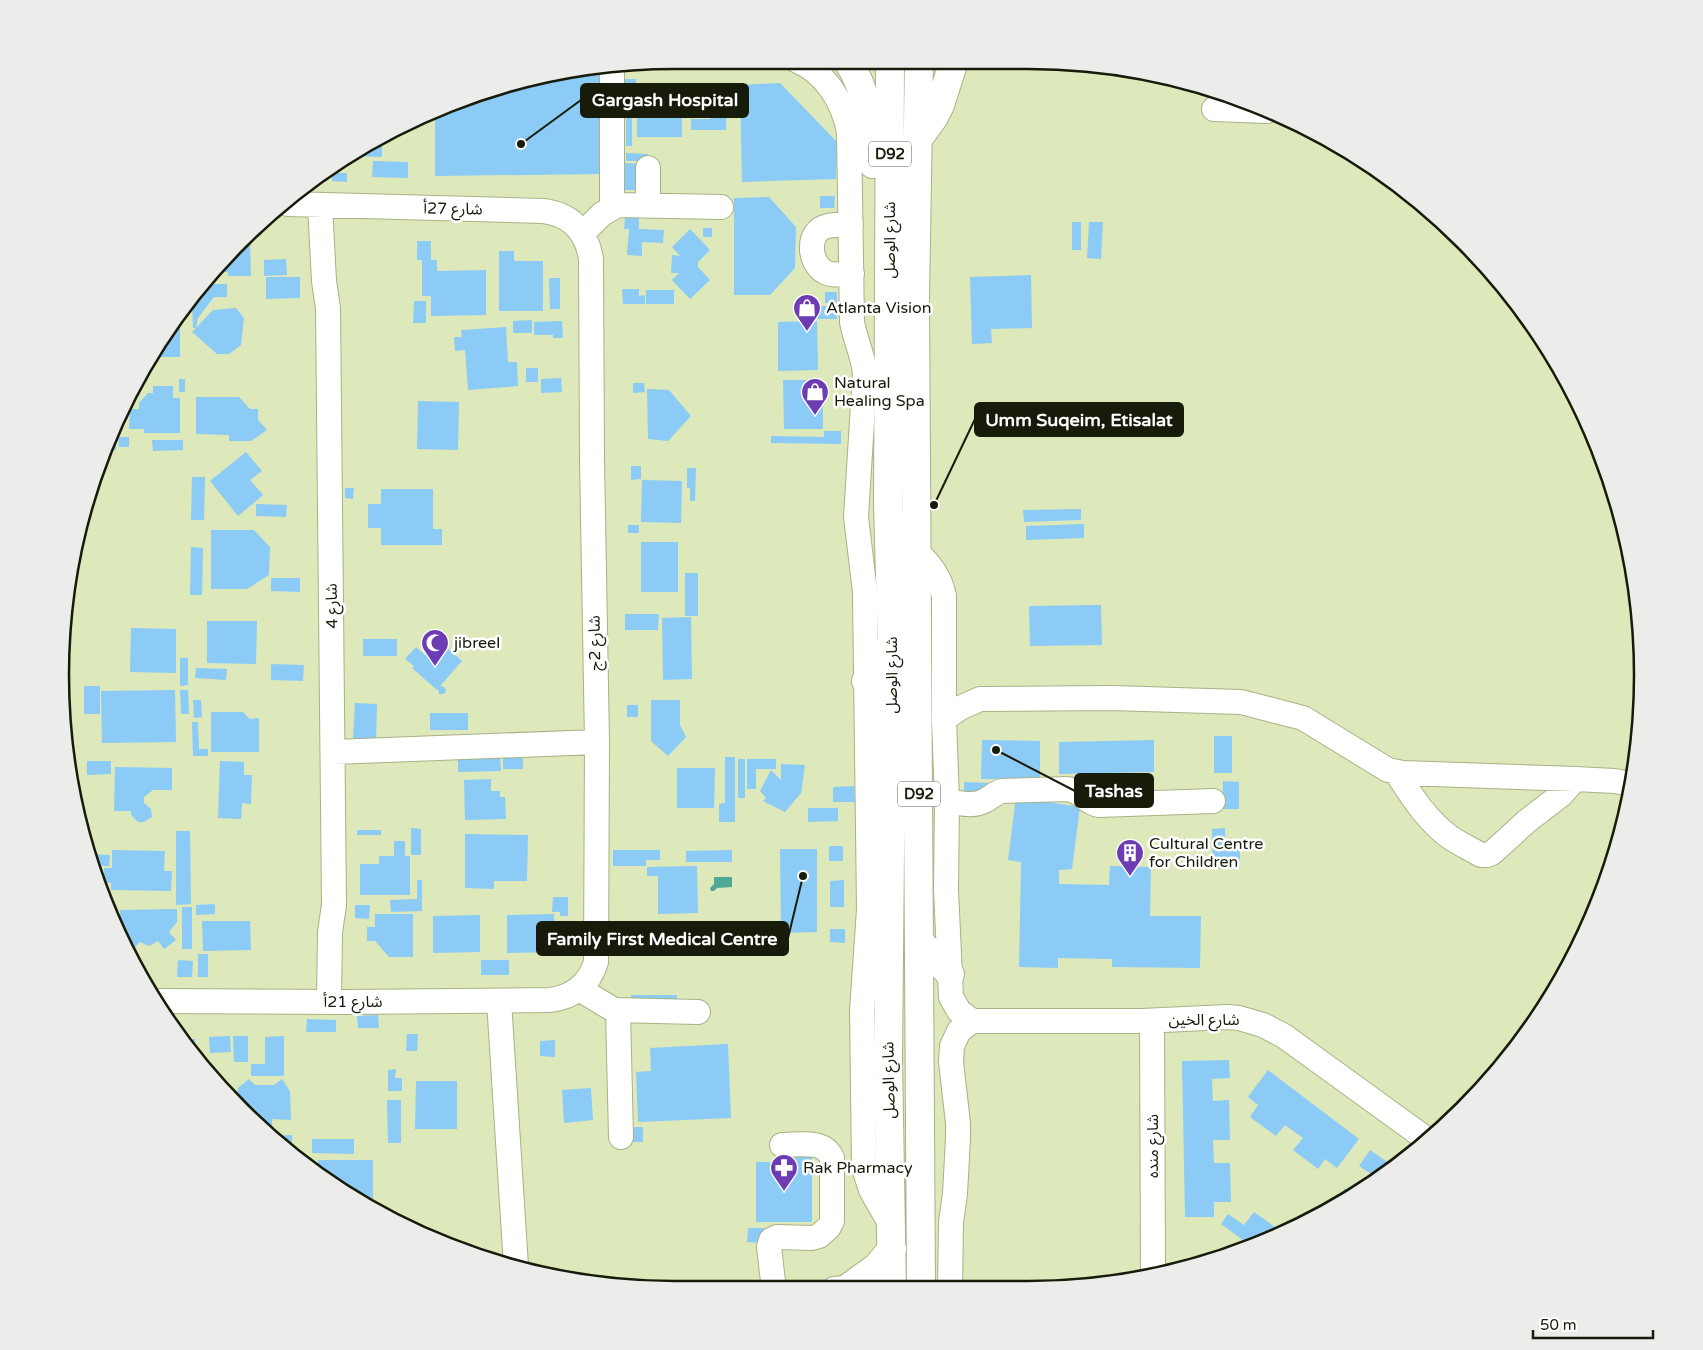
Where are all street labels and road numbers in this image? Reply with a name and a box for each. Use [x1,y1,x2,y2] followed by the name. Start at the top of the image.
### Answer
[869,142,911,166] road number: D92
[423,198,483,222] street label: شارع 27أ
[880,202,902,279] street label: شارع الوصل
[322,583,344,629] street label: شارع 4
[585,615,607,671] street label: شارع 2ج
[882,637,904,714] street label: شارع الوصل
[898,782,940,806] road number: D92
[323,992,383,1014] street label: شارع 21أ
[1168,1010,1240,1032] street label: شارع الخين
[878,1041,902,1119] street label: شارع الوصل
[1143,1114,1165,1178] street label: شارع منده

